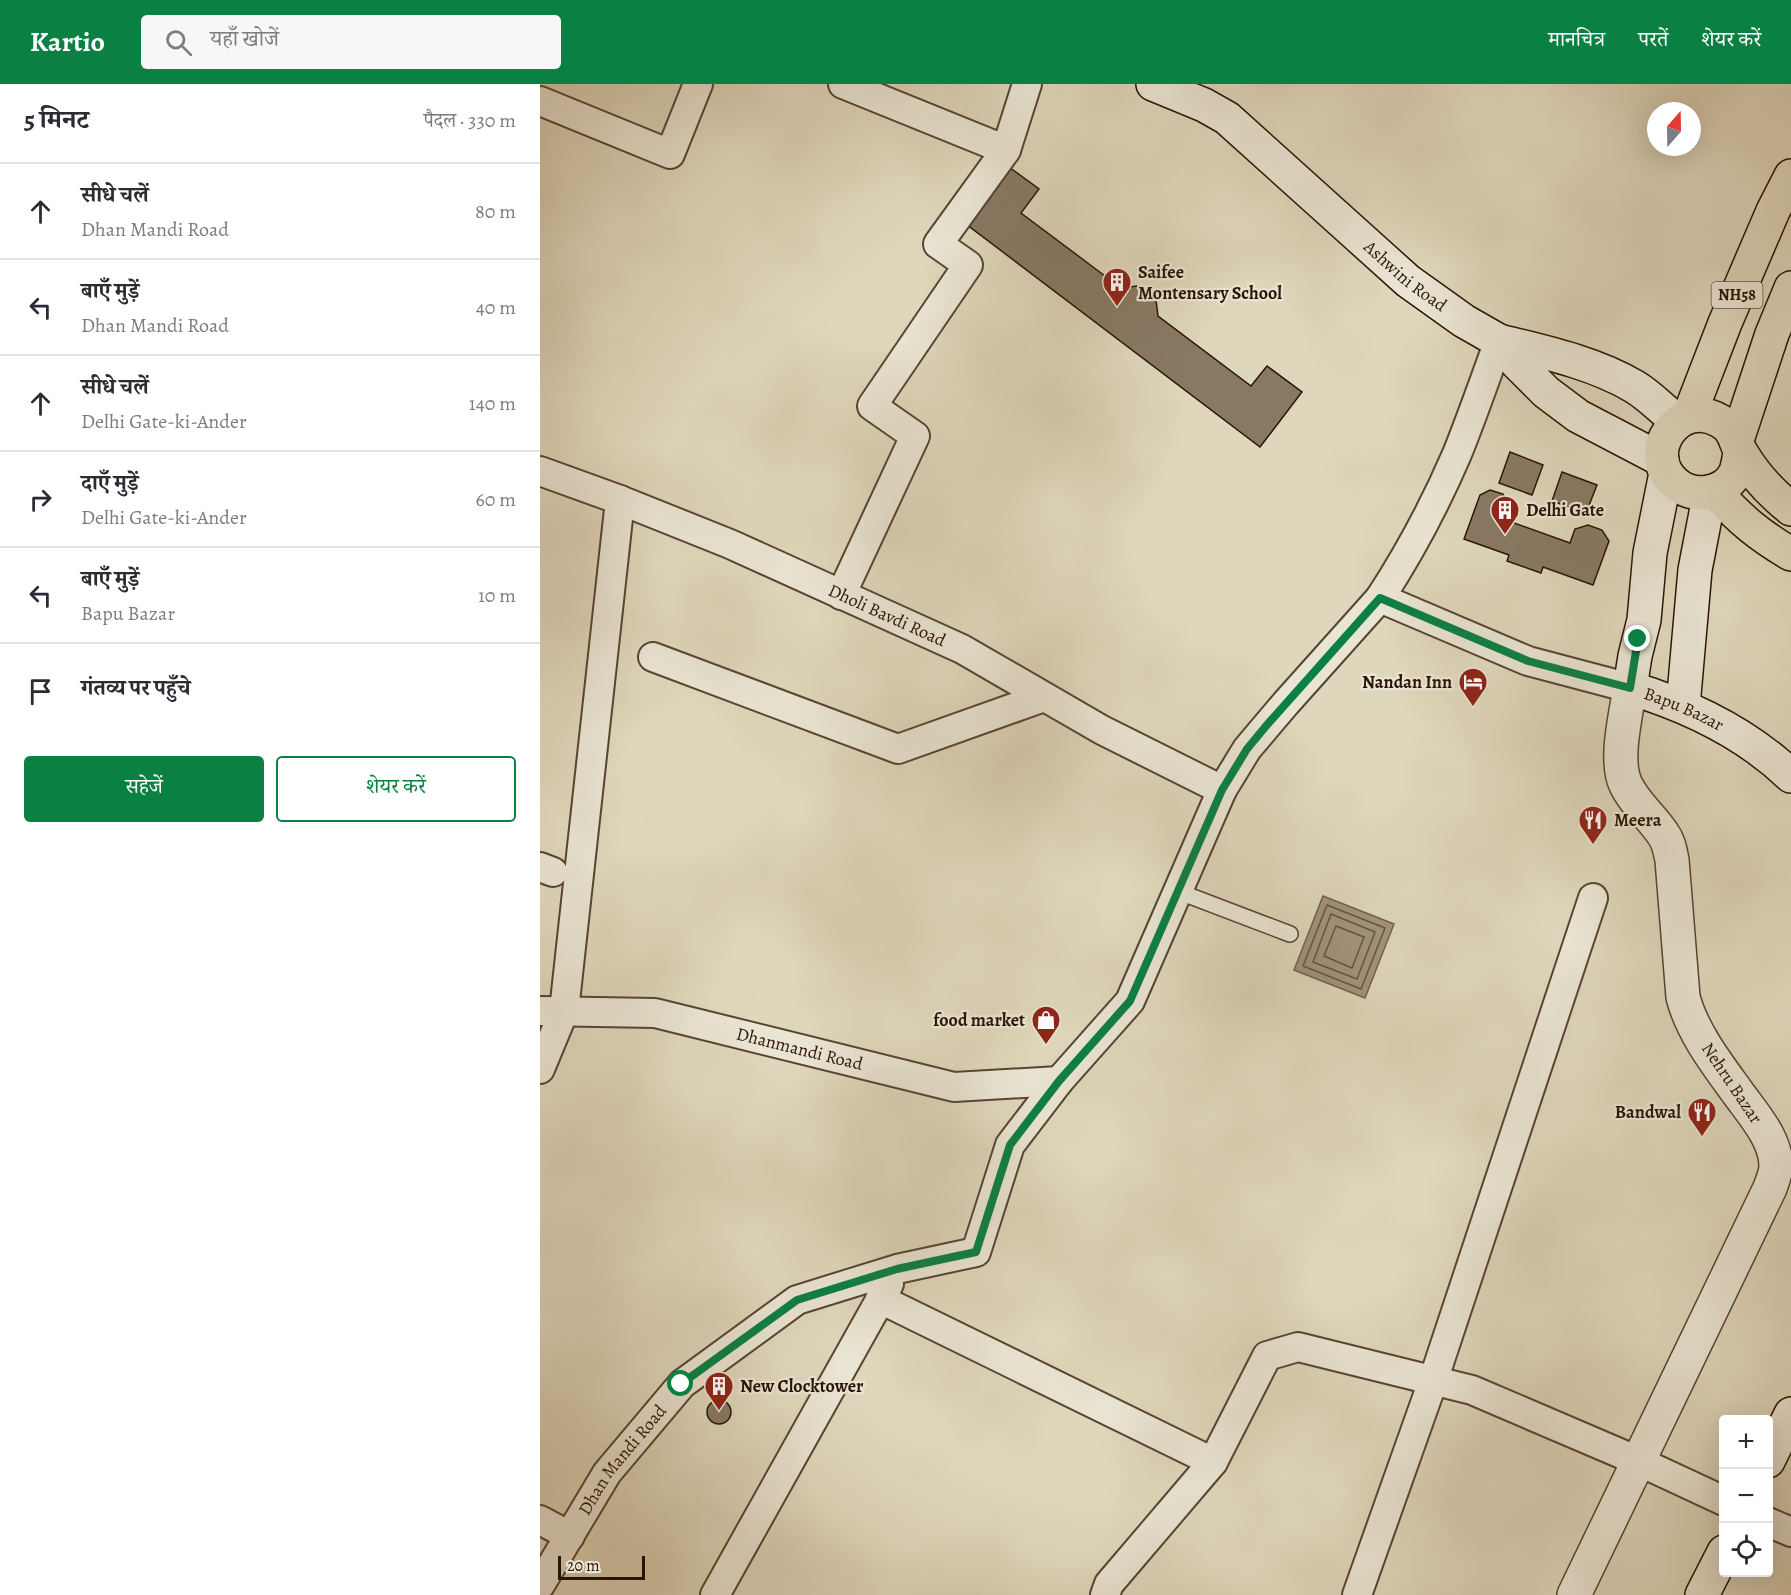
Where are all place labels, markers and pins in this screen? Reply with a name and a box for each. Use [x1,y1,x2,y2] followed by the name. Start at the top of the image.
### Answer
[1138,260,1282,305] place label: Saifee Montensary School
[1101,266,1133,308] building icon: Saifee Montensary School
[1489,494,1521,536] building icon: Delhi Gate
[1526,498,1604,522] place label: Delhi Gate
[1457,666,1489,708] hotel icon: Nandan Inn
[1362,670,1452,694] place label: Nandan Inn
[1577,804,1609,846] restaurant icon: Meera
[1614,808,1662,832] place label: Meera
[1030,1004,1062,1046] shop icon: food market
[933,1008,1025,1032] place label: food market
[1686,1096,1718,1138] restaurant icon: Bandwal
[1615,1100,1681,1124] place label: Bandwal
[703,1370,735,1412] building icon: New Clocktower
[740,1374,864,1398] place label: New Clocktower

